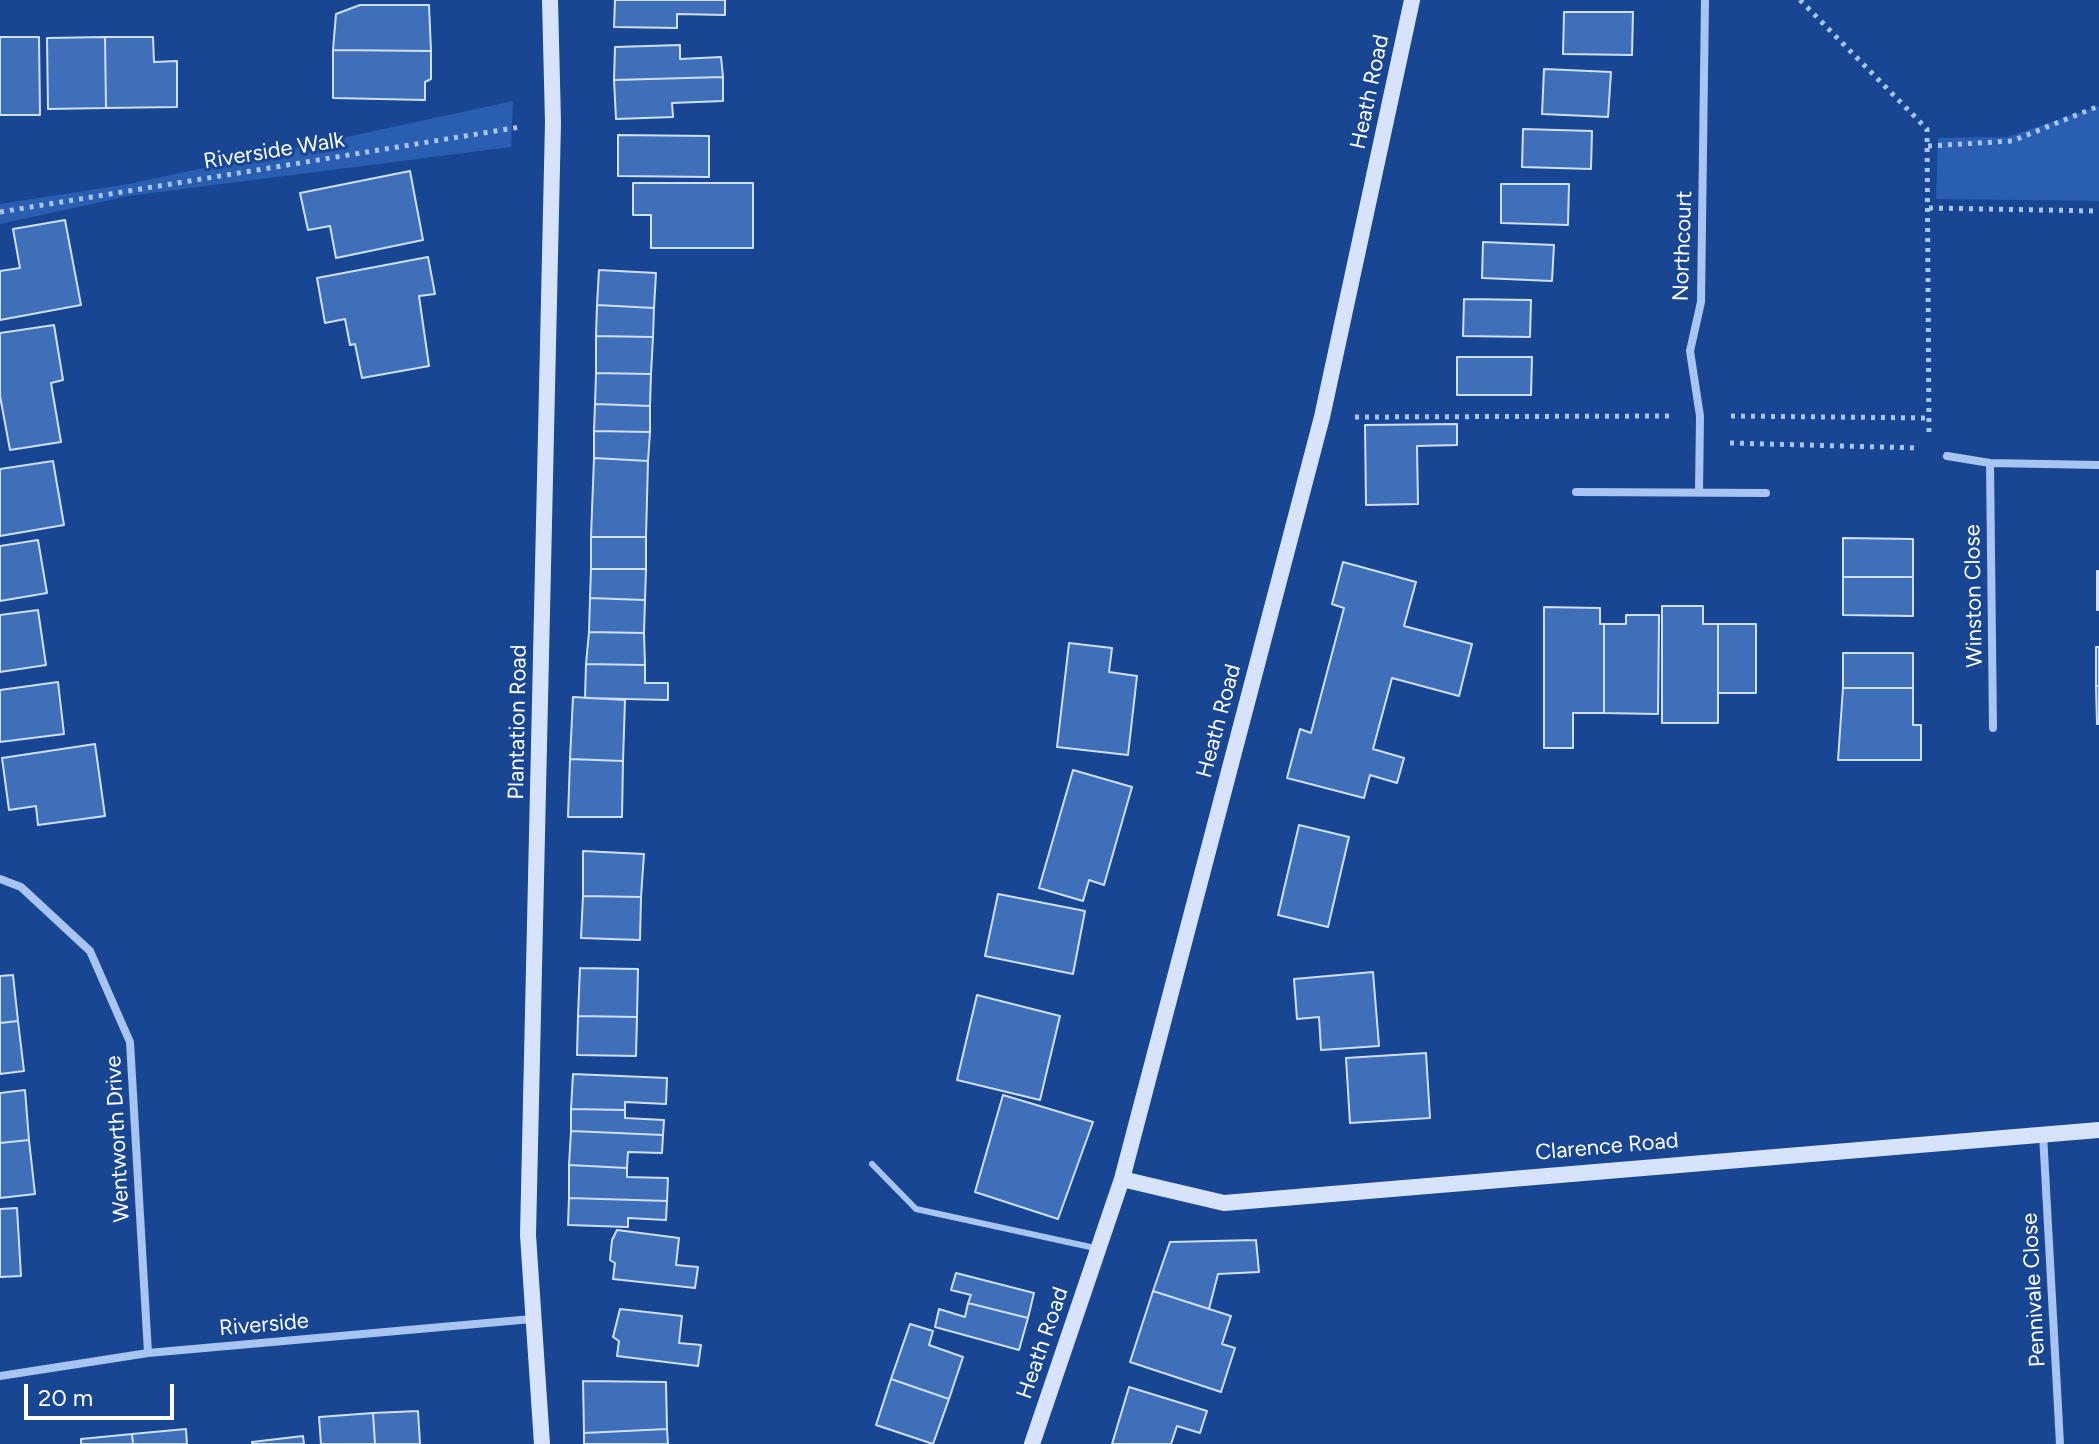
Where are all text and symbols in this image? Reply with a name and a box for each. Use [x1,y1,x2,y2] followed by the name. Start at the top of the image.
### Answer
[1345,32,1395,152] street label: Heath Road
[202,127,346,175] street label: Riverside Walk
[1668,190,1698,302] street label: Northcourt
[1960,524,1988,668] street label: Winston Close
[503,644,533,800] street label: Plantation Road
[1191,661,1247,781] street label: Heath Road
[100,1055,136,1223] street label: Wentworth Drive
[1534,1128,1680,1166] street label: Clarence Road
[2017,1212,2051,1368] street label: Pennivale Close
[1012,1284,1074,1402] street label: Heath Road
[218,1308,310,1342] street label: Riverside
[28,1368,178,1418] scale bar
[38,1383,93,1412] text: 20 m

